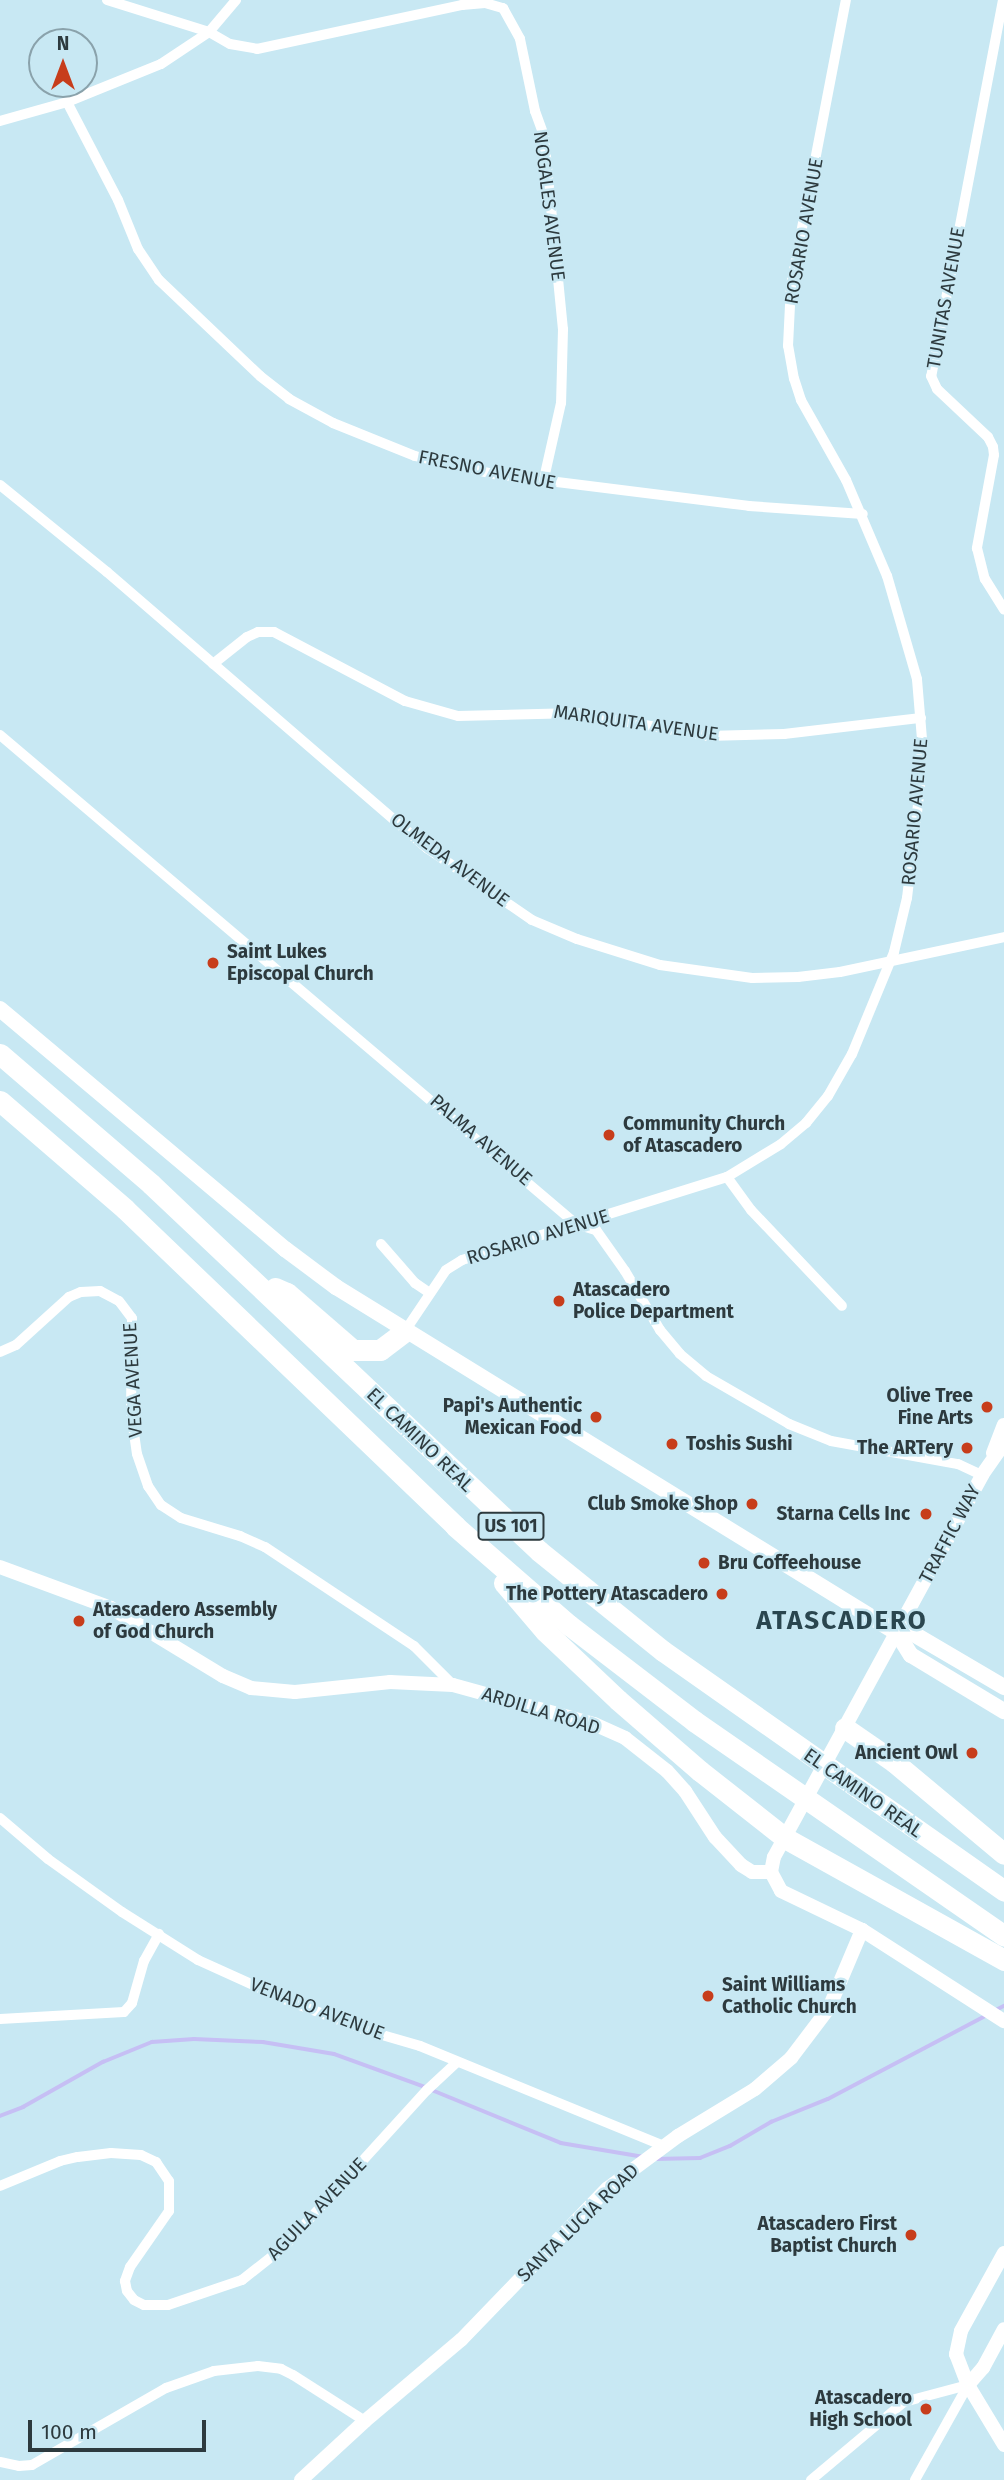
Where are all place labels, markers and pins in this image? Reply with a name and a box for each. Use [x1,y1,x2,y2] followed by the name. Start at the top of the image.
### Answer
[227,941,374,985] place label: Saint Lukes Episcopal Church
[205,955,221,971] marker: Saint Lukes Episcopal Church
[623,1113,785,1157] place label: Community Church of Atascadero
[601,1127,617,1143] marker: Community Church of Atascadero
[573,1279,734,1323] place label: Atascadero Police Department
[551,1293,567,1309] marker: Atascadero Police Department
[887,1385,973,1429] place label: Olive Tree Fine Arts
[443,1395,582,1439] place label: Papi's Authentic Mexican Food
[979,1399,995,1415] marker: Olive Tree Fine Arts
[588,1409,604,1425] marker: Papi's Authentic Mexican Food
[686,1433,793,1455] place label: Toshis Sushi
[664,1436,680,1452] marker: Toshis Sushi
[857,1437,953,1459] place label: The ARTery
[959,1440,975,1456] marker: The ARTery
[587,1493,738,1515] place label: Club Smoke Shop
[744,1496,760,1512] marker: Club Smoke Shop
[776,1503,910,1525] place label: Starna Cells Inc
[916,1504,936,1524] marker: Starna Cells Inc
[718,1552,861,1574] place label: Bru Coffeehouse
[696,1555,712,1571] marker: Bru Coffeehouse
[506,1583,708,1605] place label: The Pottery Atascadero
[714,1586,730,1602] marker: The Pottery Atascadero
[93,1599,277,1643] place label: Atascadero Assembly of God Church
[71,1613,87,1629] marker: Atascadero Assembly of God Church
[855,1742,958,1764] place label: Ancient Owl
[964,1745,980,1761] marker: Ancient Owl
[722,1974,857,2018] place label: Saint Williams Catholic Church
[700,1988,716,2004] marker: Saint Williams Catholic Church
[757,2213,897,2257] place label: Atascadero First Baptist Church
[903,2227,919,2243] marker: Atascadero First Baptist Church
[809,2387,912,2431] place label: Atascadero High School
[918,2401,934,2417] marker: Atascadero High School

